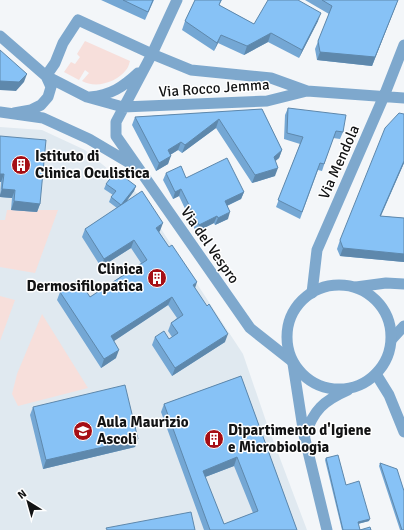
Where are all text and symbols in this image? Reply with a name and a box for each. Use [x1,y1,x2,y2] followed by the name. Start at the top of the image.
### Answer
[158,75,270,101] street label: Via Rocco Jemma
[315,122,363,202] street label: Via Mendola
[35,147,150,182] place label: Istituto di Clinica Oculistica
[10,154,32,176] building icon: Istituto di Clinica Oculistica
[177,203,243,287] street label: Via del Vespro
[26,260,143,295] place label: Clinica Dermosifilopatica
[146,267,168,289] building icon: Clinica Dermosifilopatica
[97,413,189,448] place label: Aula Maurizio Ascoli
[72,420,94,442] school or university icon: Aula Maurizio Ascoli
[228,421,371,456] place label: Dipartimento d'Igiene e Microbiologia
[203,428,225,450] building icon: Dipartimento d'Igiene e Microbiologia
[8,482,48,522] north arrow
[15,487,29,502] text: N

